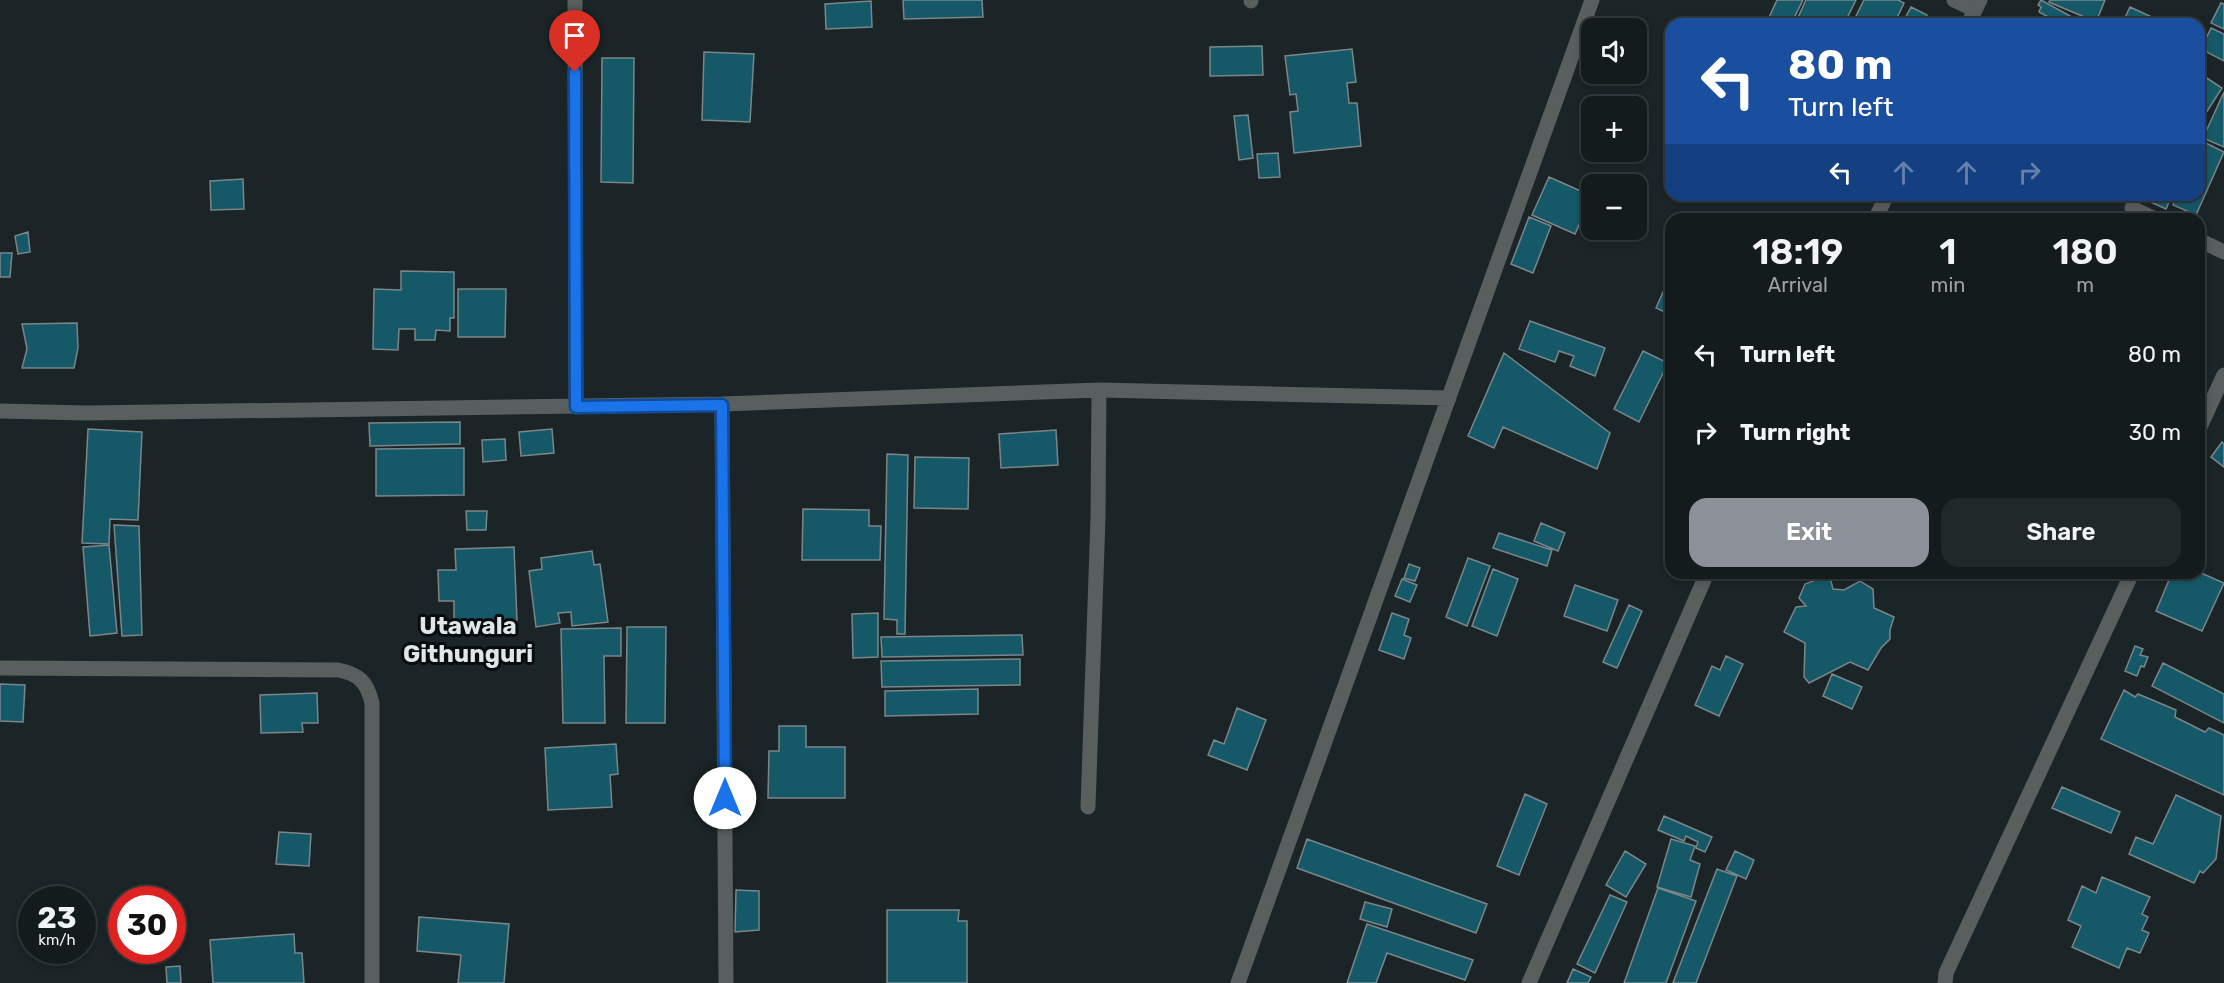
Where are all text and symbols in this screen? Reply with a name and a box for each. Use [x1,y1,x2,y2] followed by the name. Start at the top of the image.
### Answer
[549,10,600,72] pin
[1581,18,1647,240] map controls
[1581,18,1647,84] button: sound
[558,19,591,52] icon: arrive
[1788,40,1892,90] text: 80 m
[1689,42,1767,120] icon: left
[1788,91,1893,123] text: Turn left
[1581,96,1647,162] button: +
[1824,156,1857,189] icon: left
[1887,156,1920,189] icon: ahead
[1950,156,1983,189] icon: ahead
[2013,156,2046,189] icon: right
[1581,174,1647,240] button: −
[1752,230,1843,273] text: 18:19
[1939,230,1957,273] text: 1
[2053,230,2118,273] text: 180
[1768,273,1828,297] text: Arrival
[1931,273,1965,297] text: min
[2076,273,2094,297] text: m
[1689,338,1722,371] icon: left
[1740,341,1835,368] text: Turn left
[2128,341,2181,368] text: 80 m
[1689,416,1722,449] icon: right
[1740,419,1850,446] text: Turn right
[2129,419,2181,446] text: 30 m
[1689,498,1929,567] button: Exit
[1941,498,2181,567] button: Share
[403,612,533,668] district label: Utawala Githunguri
[693,766,757,830] position arrow
[108,886,186,964] speed limit sign: 30
[37,900,77,936] text: 23
[38,931,76,949] text: km/h

